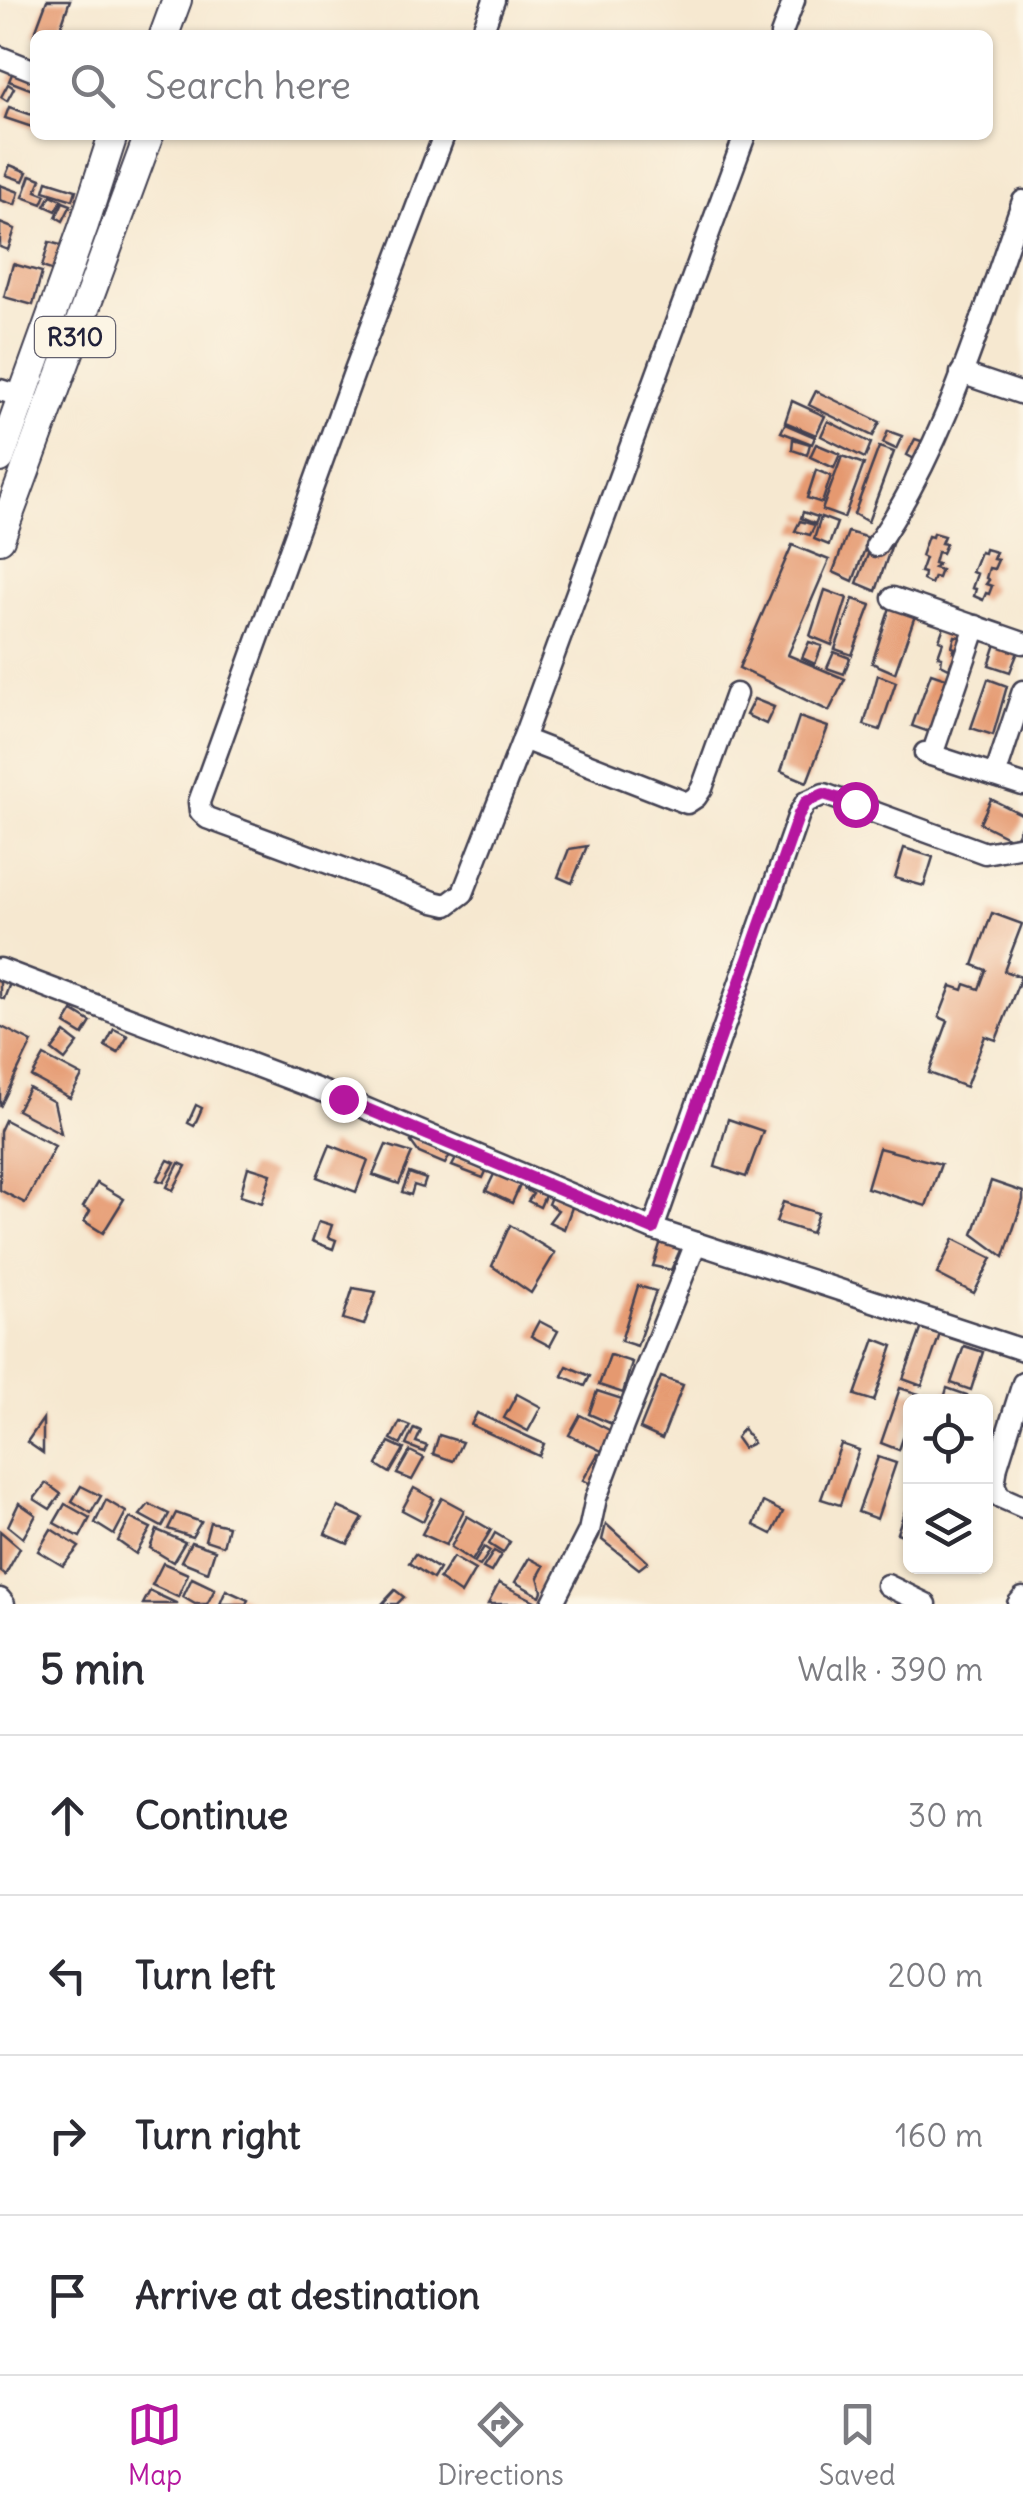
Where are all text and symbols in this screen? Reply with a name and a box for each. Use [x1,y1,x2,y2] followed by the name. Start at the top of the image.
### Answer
[30,30,993,140] search box
[65,58,120,113] icon: search
[145,62,351,109] text: Search here
[35,317,115,357] road number: R310
[833,782,879,828] route start
[321,1077,367,1123] route end
[903,1394,993,1574] map controls
[903,1394,993,1484] button: locate
[903,1484,993,1574] button: layers
[40,1643,145,1695] text: 5 min
[798,1649,983,1690] text: Walk · 390 m
[40,1788,95,1843] icon: ahead
[135,1792,288,1839] text: Continue
[908,1795,983,1836] text: 30 m
[40,1948,95,2003] icon: left
[135,1952,275,1999] text: Turn left
[888,1955,983,1996] text: 200 m
[40,2108,95,2163] icon: right
[135,2112,301,2159] text: Turn right
[895,2115,983,2156] text: 160 m
[40,2268,95,2323] icon: arrive
[135,2272,480,2319] text: Arrive at destination
[127,2397,182,2493] tab: Map
[437,2397,564,2493] tab: Directions
[819,2397,896,2493] tab: Saved

